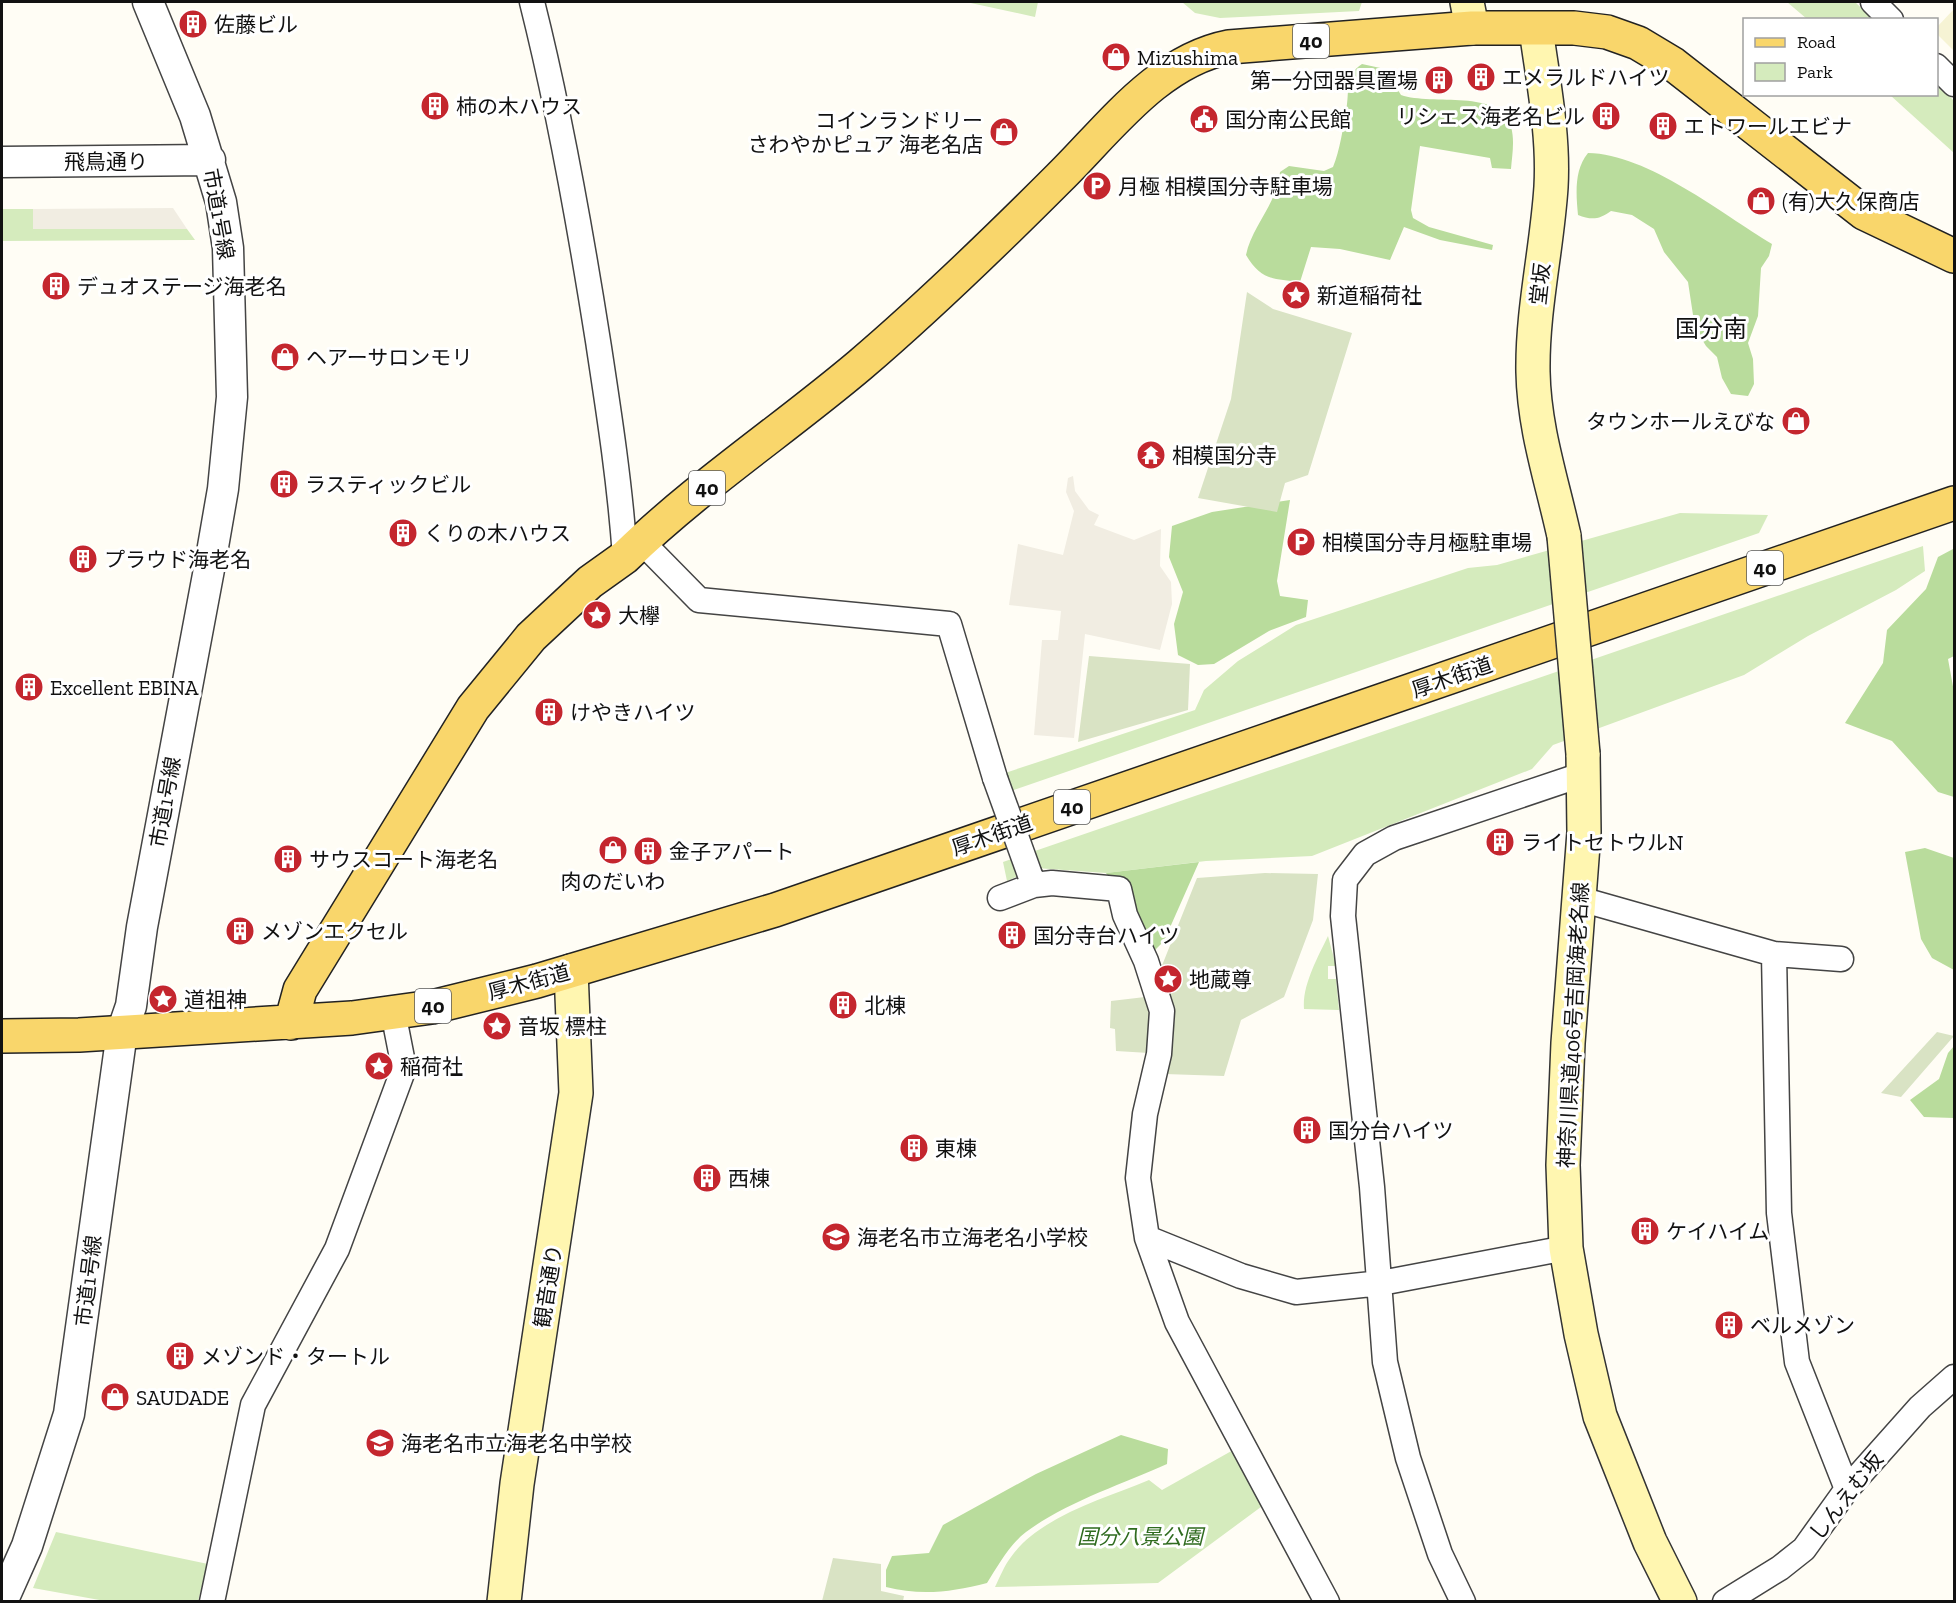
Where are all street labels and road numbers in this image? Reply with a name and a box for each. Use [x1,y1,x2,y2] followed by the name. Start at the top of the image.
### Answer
[1293,24,1329,58] road number: 40
[64,149,148,174] street label: 飛鳥通り
[199,166,239,262] street label: 市道1号線
[1525,262,1555,306] street label: 堂坂
[689,471,725,505] road number: 40
[1747,551,1783,585] road number: 40
[1408,652,1496,702] street label: 厚木街道
[145,754,185,850] street label: 市道1号線
[1054,790,1090,824] road number: 40
[948,810,1036,860] street label: 厚木街道
[1553,881,1593,1169] street label: 神奈川県道406号吉岡海老名線
[485,959,573,1005] street label: 厚木街道
[415,989,451,1023] road number: 40
[70,1234,106,1328] street label: 市道1号線
[529,1243,567,1329] street label: 観音通り
[1804,1447,1888,1545] street label: しんえむ坂

